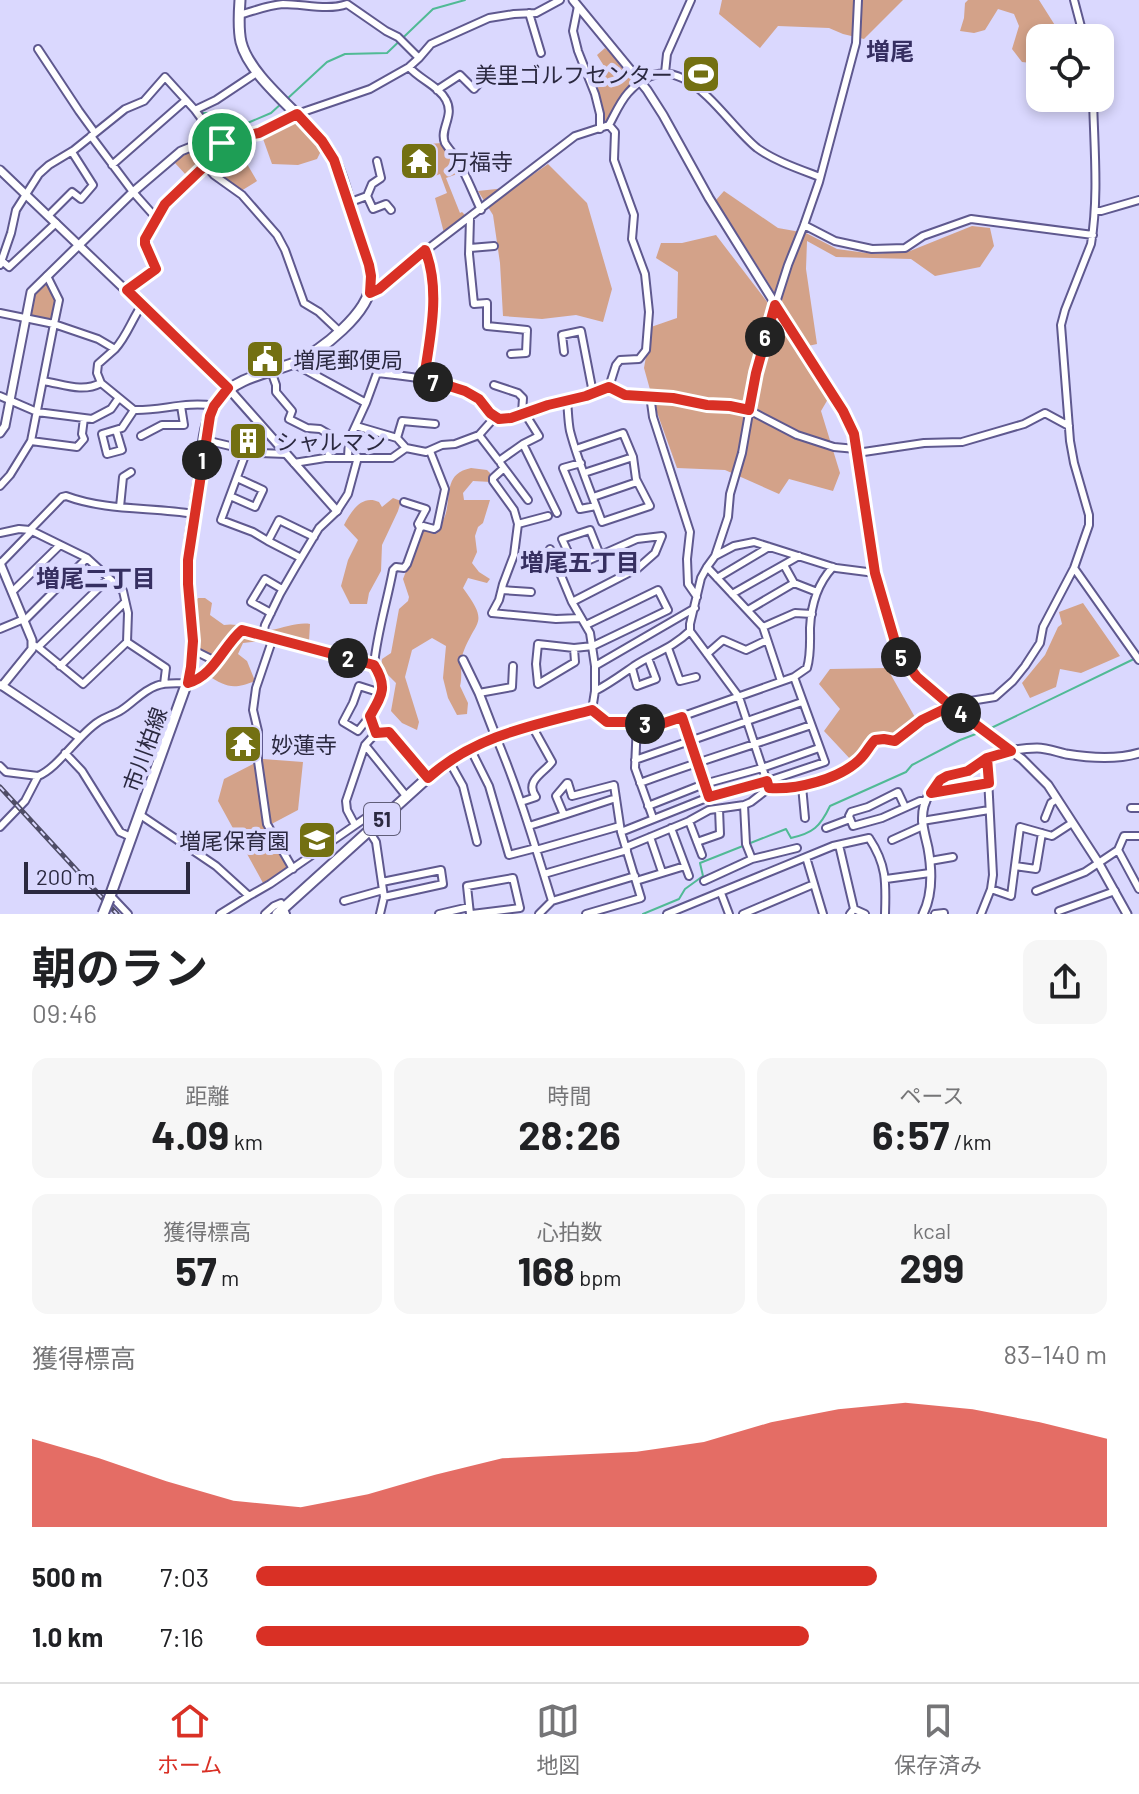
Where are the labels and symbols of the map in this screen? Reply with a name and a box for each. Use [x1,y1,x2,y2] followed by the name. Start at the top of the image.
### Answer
[866,36,914,65] district label: 増尾
[680,53,722,95] sports icon: 美里ゴルフセンター
[475,61,673,87] place label: 美里ゴルフセンター
[188,109,256,177] pin
[398,140,440,182] temple icon: 万福寺
[447,148,513,174] place label: 万福寺
[745,317,785,357] pin: 6
[244,338,286,380] public building icon: 増尾郵便局
[293,346,403,372] place label: 増尾郵便局
[413,362,453,402] pin: 7
[227,420,269,462] building icon: シャルマン
[276,428,386,454] place label: シャルマン
[182,440,222,480] pin: 1
[520,547,640,576] district label: 増尾五丁目
[36,563,156,592] district label: 増尾二丁目
[881,637,921,677] pin: 5
[328,638,368,678] pin: 2
[941,693,981,733] pin: 4
[117,703,171,795] street label: 市川柏線
[625,704,665,744] pin: 3
[222,723,264,765] temple icon: 妙蓮寺
[271,731,337,757] place label: 妙蓮寺
[364,803,400,835] road number: 51
[296,819,338,861] school or university icon: 増尾保育園
[179,827,289,853] place label: 増尾保育園
[24,858,190,894] scale bar

